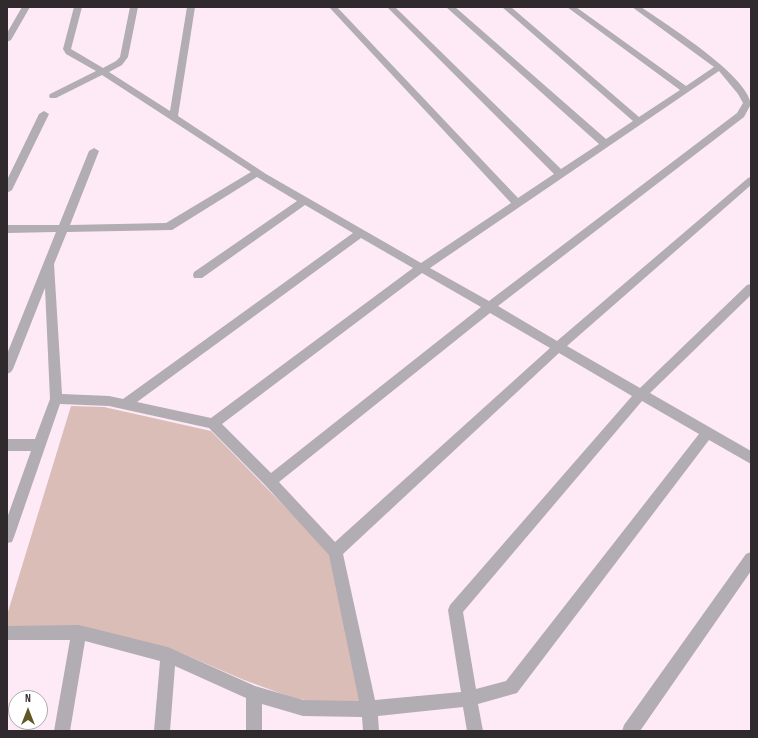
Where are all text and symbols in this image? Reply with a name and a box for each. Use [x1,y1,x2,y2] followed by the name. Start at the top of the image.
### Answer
[8,690,48,730] north arrow
[25,692,31,705] text: N

